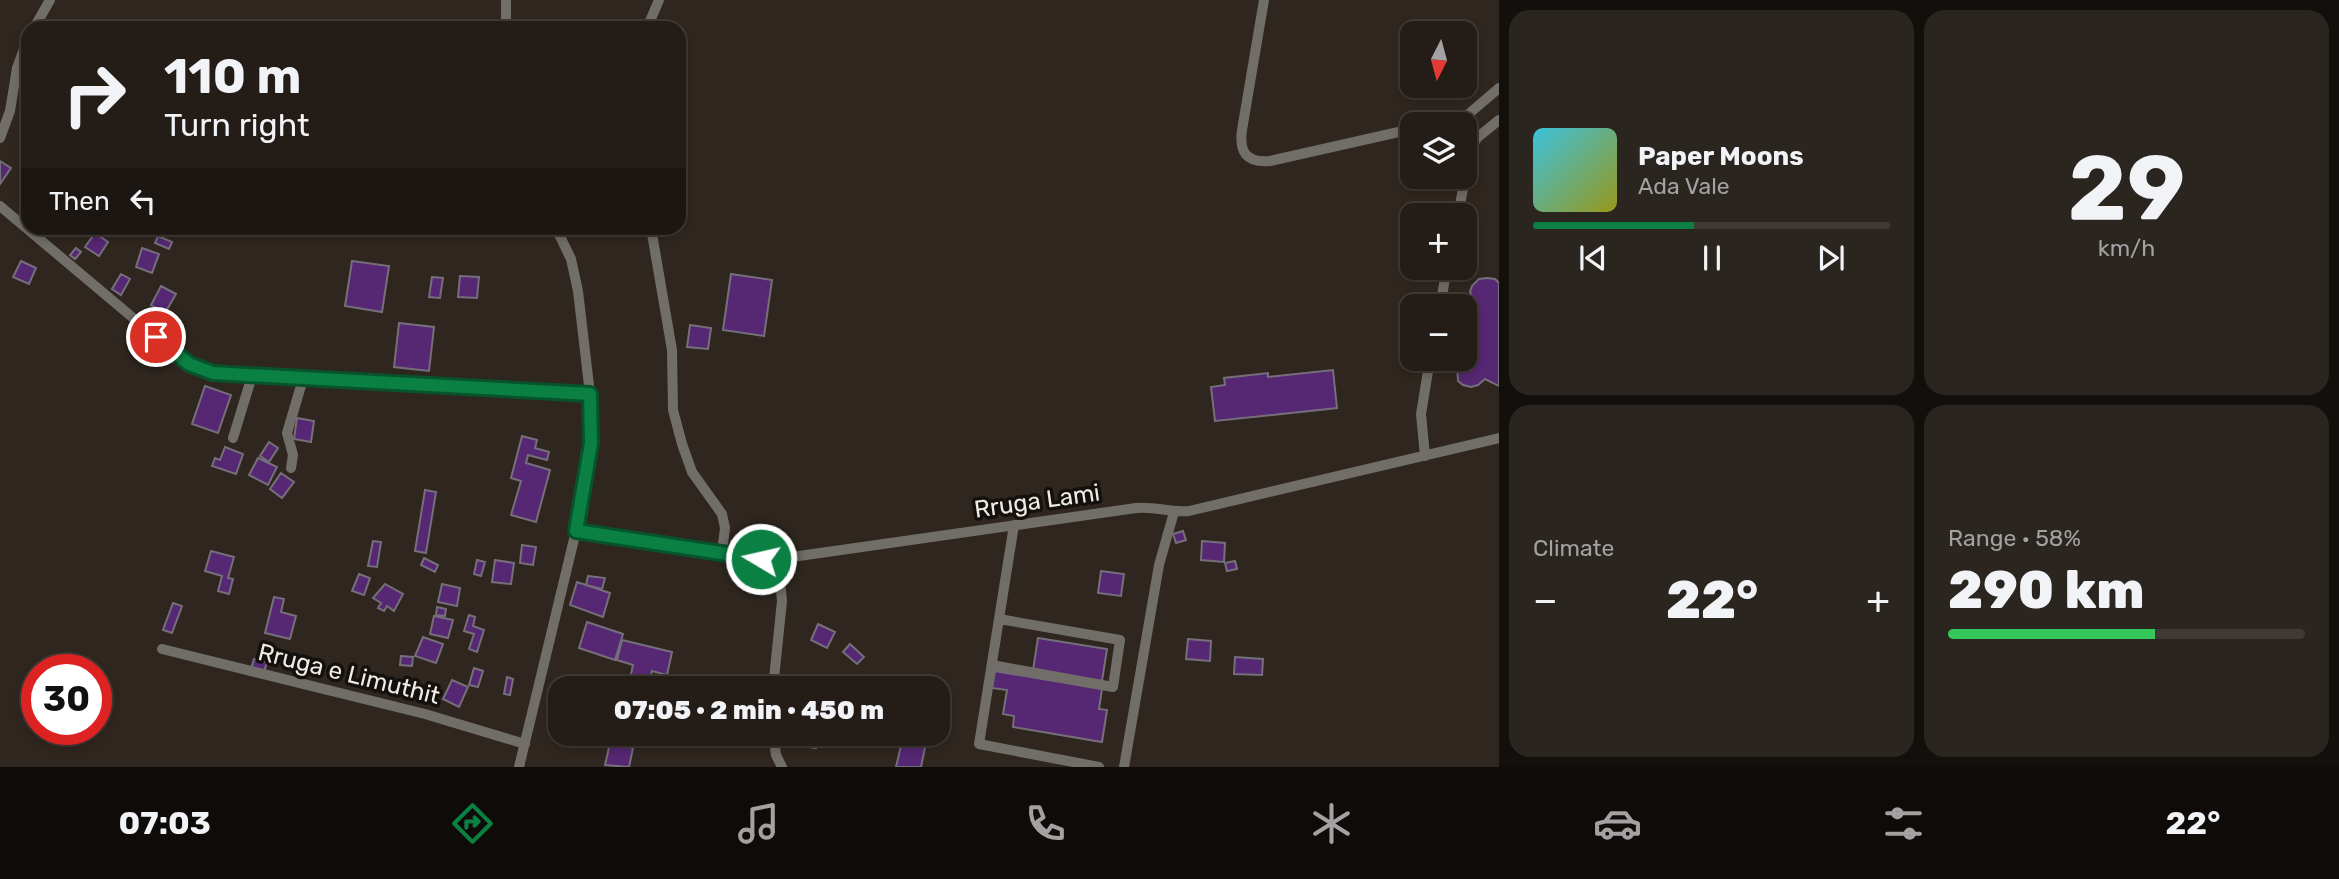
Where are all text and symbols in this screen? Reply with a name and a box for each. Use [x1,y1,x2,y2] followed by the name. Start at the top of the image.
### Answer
[1400,21,1477,98] north arrow
[1400,21,1477,371] map controls
[164,47,301,105] text: 110 m
[49,49,140,140] icon: right
[164,106,309,144] text: Turn right
[1400,112,1477,189] button: layers
[2068,134,2185,242] text: 29
[1638,141,1804,172] text: Paper Moons
[1638,172,1730,200] text: Ada Vale
[124,182,162,220] icon: left
[49,186,110,217] text: Then
[1400,203,1477,280] button: +
[2098,234,2155,262] text: km/h
[1574,239,1612,277] icon: previous
[1693,239,1731,277] icon: pause
[1812,239,1850,277] icon: next
[1400,294,1477,371] button: −
[126,307,186,367] pin
[137,318,175,356] icon: arrive
[972,478,1102,524] street label: Rruga Lami
[724,522,798,596] position arrow
[1948,524,2081,552] text: Range · 58%
[1533,534,1614,562] text: Climate
[1948,559,2145,621] text: 290 km
[1666,569,1758,631] text: 22°
[1533,577,1558,623] text: −
[1866,577,1890,623] text: +
[255,638,443,710] street label: Rruga e Limuthit
[21,654,112,745] speed limit sign: 30
[614,695,884,726] text: 07:05 · 2 min · 450 m
[448,799,497,848] icon: directions
[734,799,783,848] icon: music
[1021,799,1070,848] icon: phone
[1307,799,1356,848] icon: climate
[1593,799,1642,848] icon: car
[1879,799,1928,848] icon: filters
[119,804,211,842] text: 07:03
[2166,804,2220,842] text: 22°

